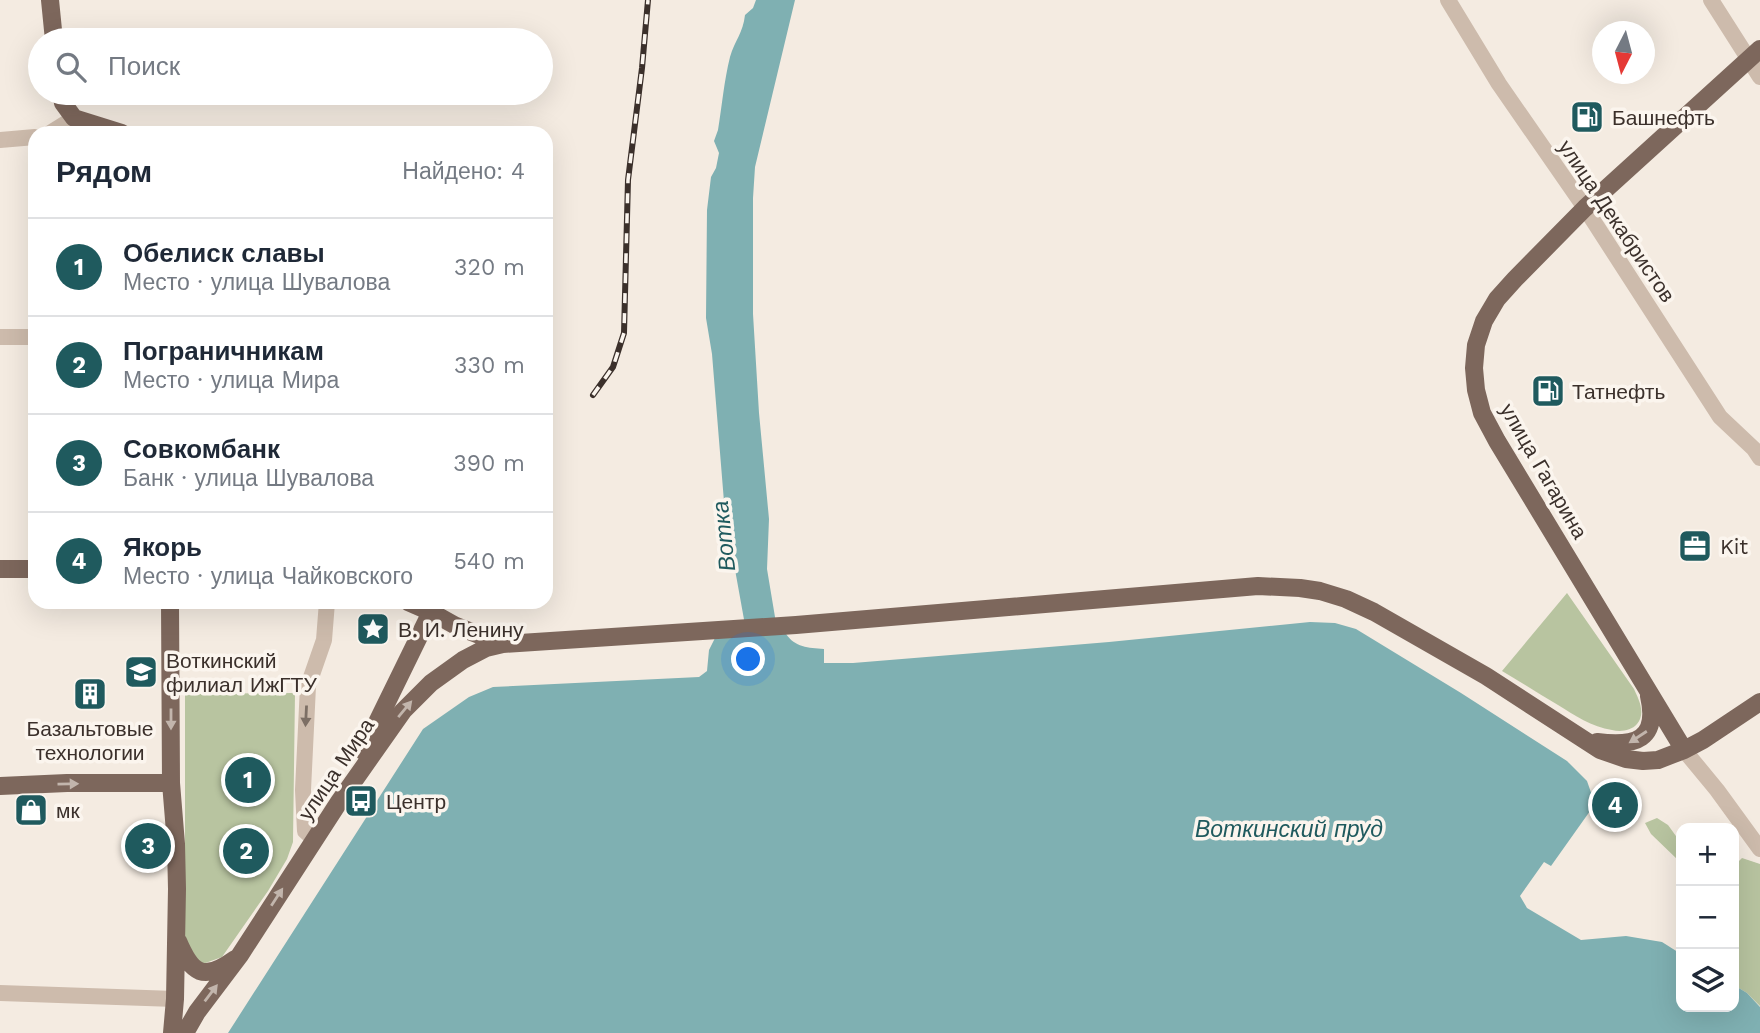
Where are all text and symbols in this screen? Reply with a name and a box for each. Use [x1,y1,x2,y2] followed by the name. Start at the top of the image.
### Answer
[1592,21,1655,84] north arrow
[28,28,553,105] search box
[52,48,90,86] icon: search
[108,51,180,81] text: Поиск
[1568,98,1606,136] fuel station icon: Башнефть
[1612,105,1715,130] place label: Башнефть
[1553,135,1681,307] street label: улица Декабристов
[56,154,152,189] text: Рядом
[402,158,525,185] text: Найдено: 4
[123,238,325,268] text: Обелиск славы
[74,254,84,281] text: 1
[454,254,525,281] text: 320 m
[123,269,390,296] text: Место · улица Шувалова
[123,336,324,366] text: Пограничникам
[72,352,86,379] text: 2
[454,352,525,379] text: 330 m
[123,367,339,394] text: Место · улица Мира
[1529,372,1567,410] fuel station icon: Татнефть
[1572,379,1665,404] place label: Татнефть
[1495,399,1593,543] street label: улица Гагарина
[123,434,280,464] text: Совкомбанк
[72,450,86,477] text: 3
[453,450,525,477] text: 390 m
[123,465,374,492] text: Банк · улица Шувалова
[707,499,741,573] water label: Вотка
[1676,527,1714,565] office icon: Kit
[123,532,202,562] text: Якорь
[1720,534,1748,559] place label: Kit
[72,548,86,575] text: 4
[453,548,525,575] text: 540 m
[123,563,413,590] text: Место · улица Чайковского
[354,610,392,648] place icon: В. И. Ленину
[398,617,524,642] place label: В. И. Ленину
[731,642,765,676] your location
[166,648,317,697] place label: Воткинский филиал ИжГТУ
[122,653,160,691] school or university icon: Воткинский филиал ИжГТУ
[71,675,109,713] building icon: Базальтовые технологии
[397,701,412,718] one-way arrow
[301,706,312,728] one-way arrow
[165,708,176,730] one-way arrow
[293,713,379,825] street label: улица Мира
[26,716,154,765] place label: Базальтовые технологии
[1628,730,1648,743] one-way arrow
[225,754,271,806] pin: 1
[57,778,79,789] one-way arrow
[1592,779,1638,831] pin: 4
[342,782,380,820] bus stop icon: Центр
[386,789,446,814] place label: Центр
[12,791,50,829] shop icon: мк
[56,798,80,823] place label: мк
[1195,816,1383,843] water label: Воткинский пруд
[125,820,171,872] pin: 3
[1676,823,1739,1012] map controls
[1676,823,1739,886] button: +
[223,825,269,877] pin: 2
[1676,886,1739,949] button: −
[271,888,284,907] one-way arrow
[1676,949,1739,1012] button: layers
[204,984,218,1002] one-way arrow

